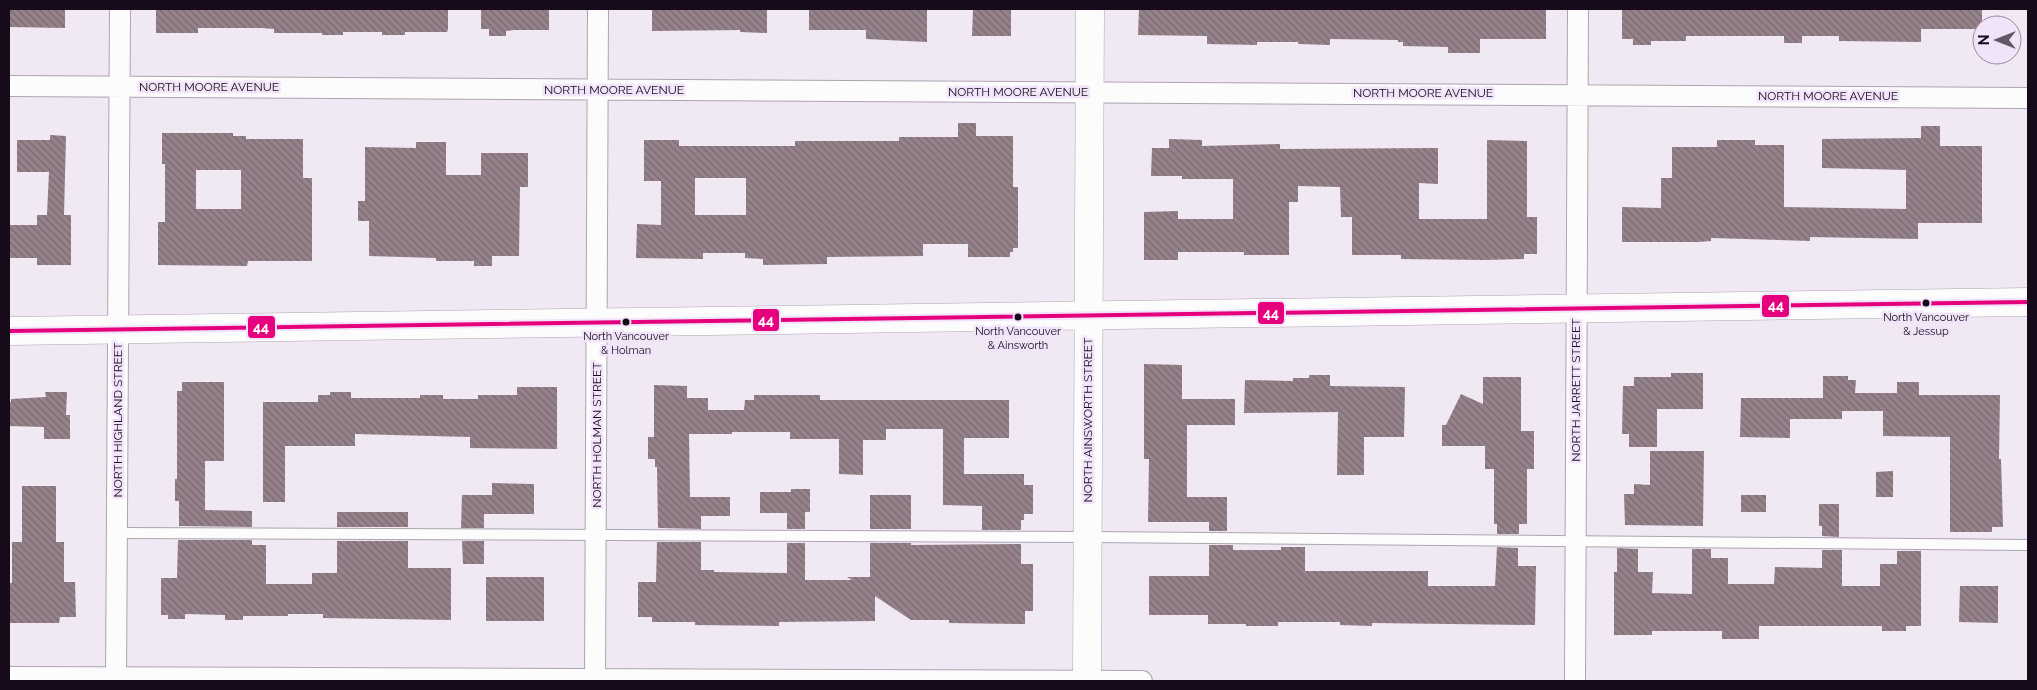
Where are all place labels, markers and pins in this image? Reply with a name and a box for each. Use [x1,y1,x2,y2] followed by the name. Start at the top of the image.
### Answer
[1921,298,1931,308] marker: North Vancouver & Jessup
[1883,311,1969,338] place label: North Vancouver & Jessup
[1013,312,1023,322] marker: North Vancouver & Ainsworth
[621,317,631,327] marker: North Vancouver & Holman
[975,325,1061,352] place label: North Vancouver & Ainsworth
[583,330,669,357] place label: North Vancouver & Holman

